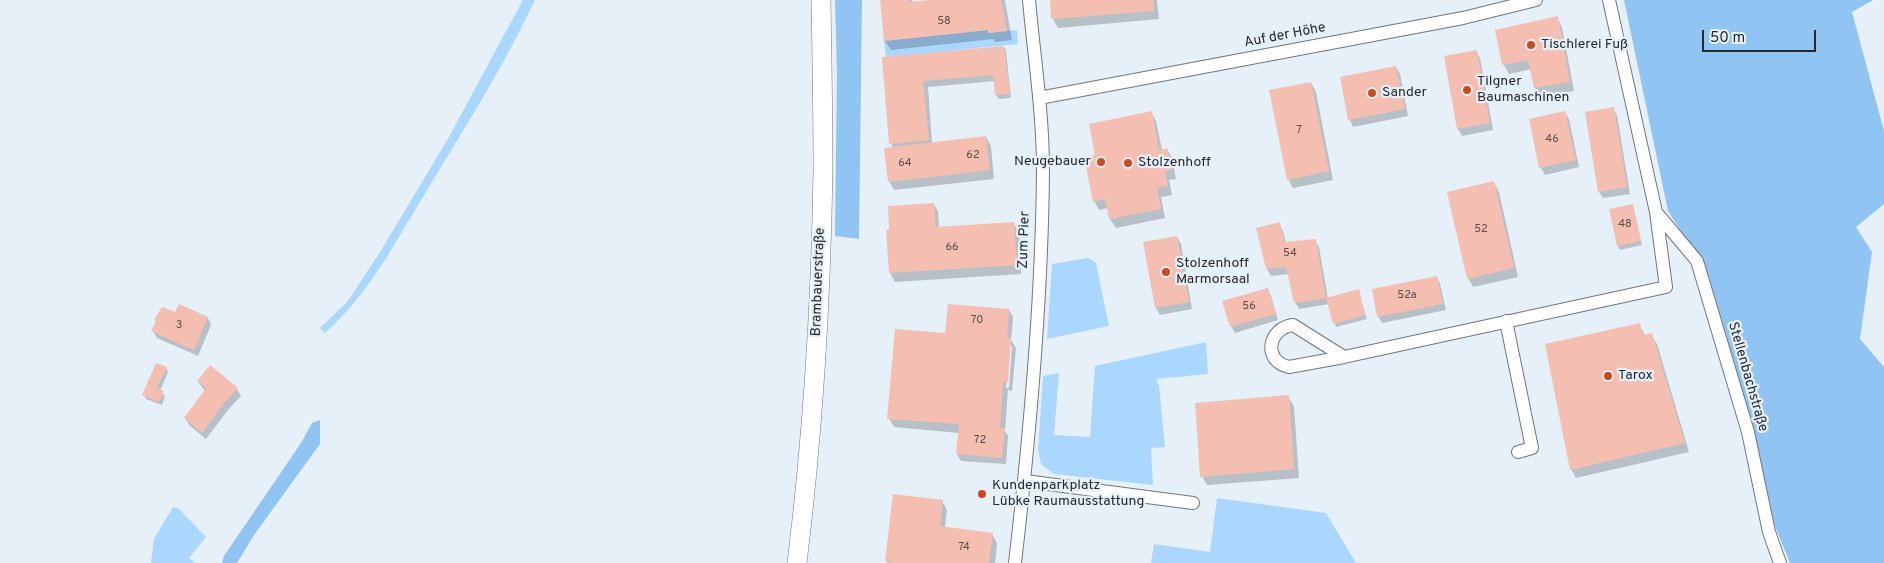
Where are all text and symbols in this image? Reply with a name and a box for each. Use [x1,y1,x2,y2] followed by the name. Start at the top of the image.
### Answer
[937,15,951,29] house number: 58
[1243,20,1327,52] street label: Auf der Höhe
[1704,20,1818,52] scale bar
[1710,29,1745,48] text: 50 m
[1541,37,1628,53] place label: Tischlerei Fuß
[1525,39,1537,51] marker: Tischlerei Fuß
[1477,74,1569,106] place label: Tilgner Baumaschinen
[1461,84,1473,96] marker: Tilgner Baumaschinen
[1382,85,1427,101] place label: Sander
[1366,87,1378,99] marker: Sander
[1296,124,1302,138] house number: 7
[1545,133,1559,147] house number: 46
[966,149,980,163] house number: 62
[1014,154,1091,170] place label: Neugebauer
[1138,155,1211,171] place label: Stolzenhoff
[1095,156,1107,168] marker: Neugebauer
[898,157,912,171] house number: 64
[1122,157,1134,169] marker: Stolzenhoff
[1016,211,1034,269] street label: Zum Pier
[1618,218,1632,232] house number: 48
[1474,223,1488,237] house number: 52
[809,227,829,337] street label: Brambauerstraße
[945,241,959,255] house number: 66
[1283,247,1297,261] house number: 54
[1176,256,1250,288] place label: Stolzenhoff Marmorsaal
[1160,266,1172,278] marker: Stolzenhoff Marmorsaal
[1397,289,1417,303] house number: 52a
[1242,300,1256,314] house number: 56
[971,314,983,328] house number: 70
[176,319,182,333] house number: 3
[1723,320,1771,434] street label: Stellenbachstraße
[1618,368,1653,384] place label: Tarox
[1602,370,1614,382] marker: Tarox
[974,434,986,448] house number: 72
[992,478,1144,511] place label: Kundenparkplatz Lübke Raumausstattung
[976,488,988,500] marker: Kundenparkplatz Lübke Raumausstattung
[958,541,970,555] house number: 74

